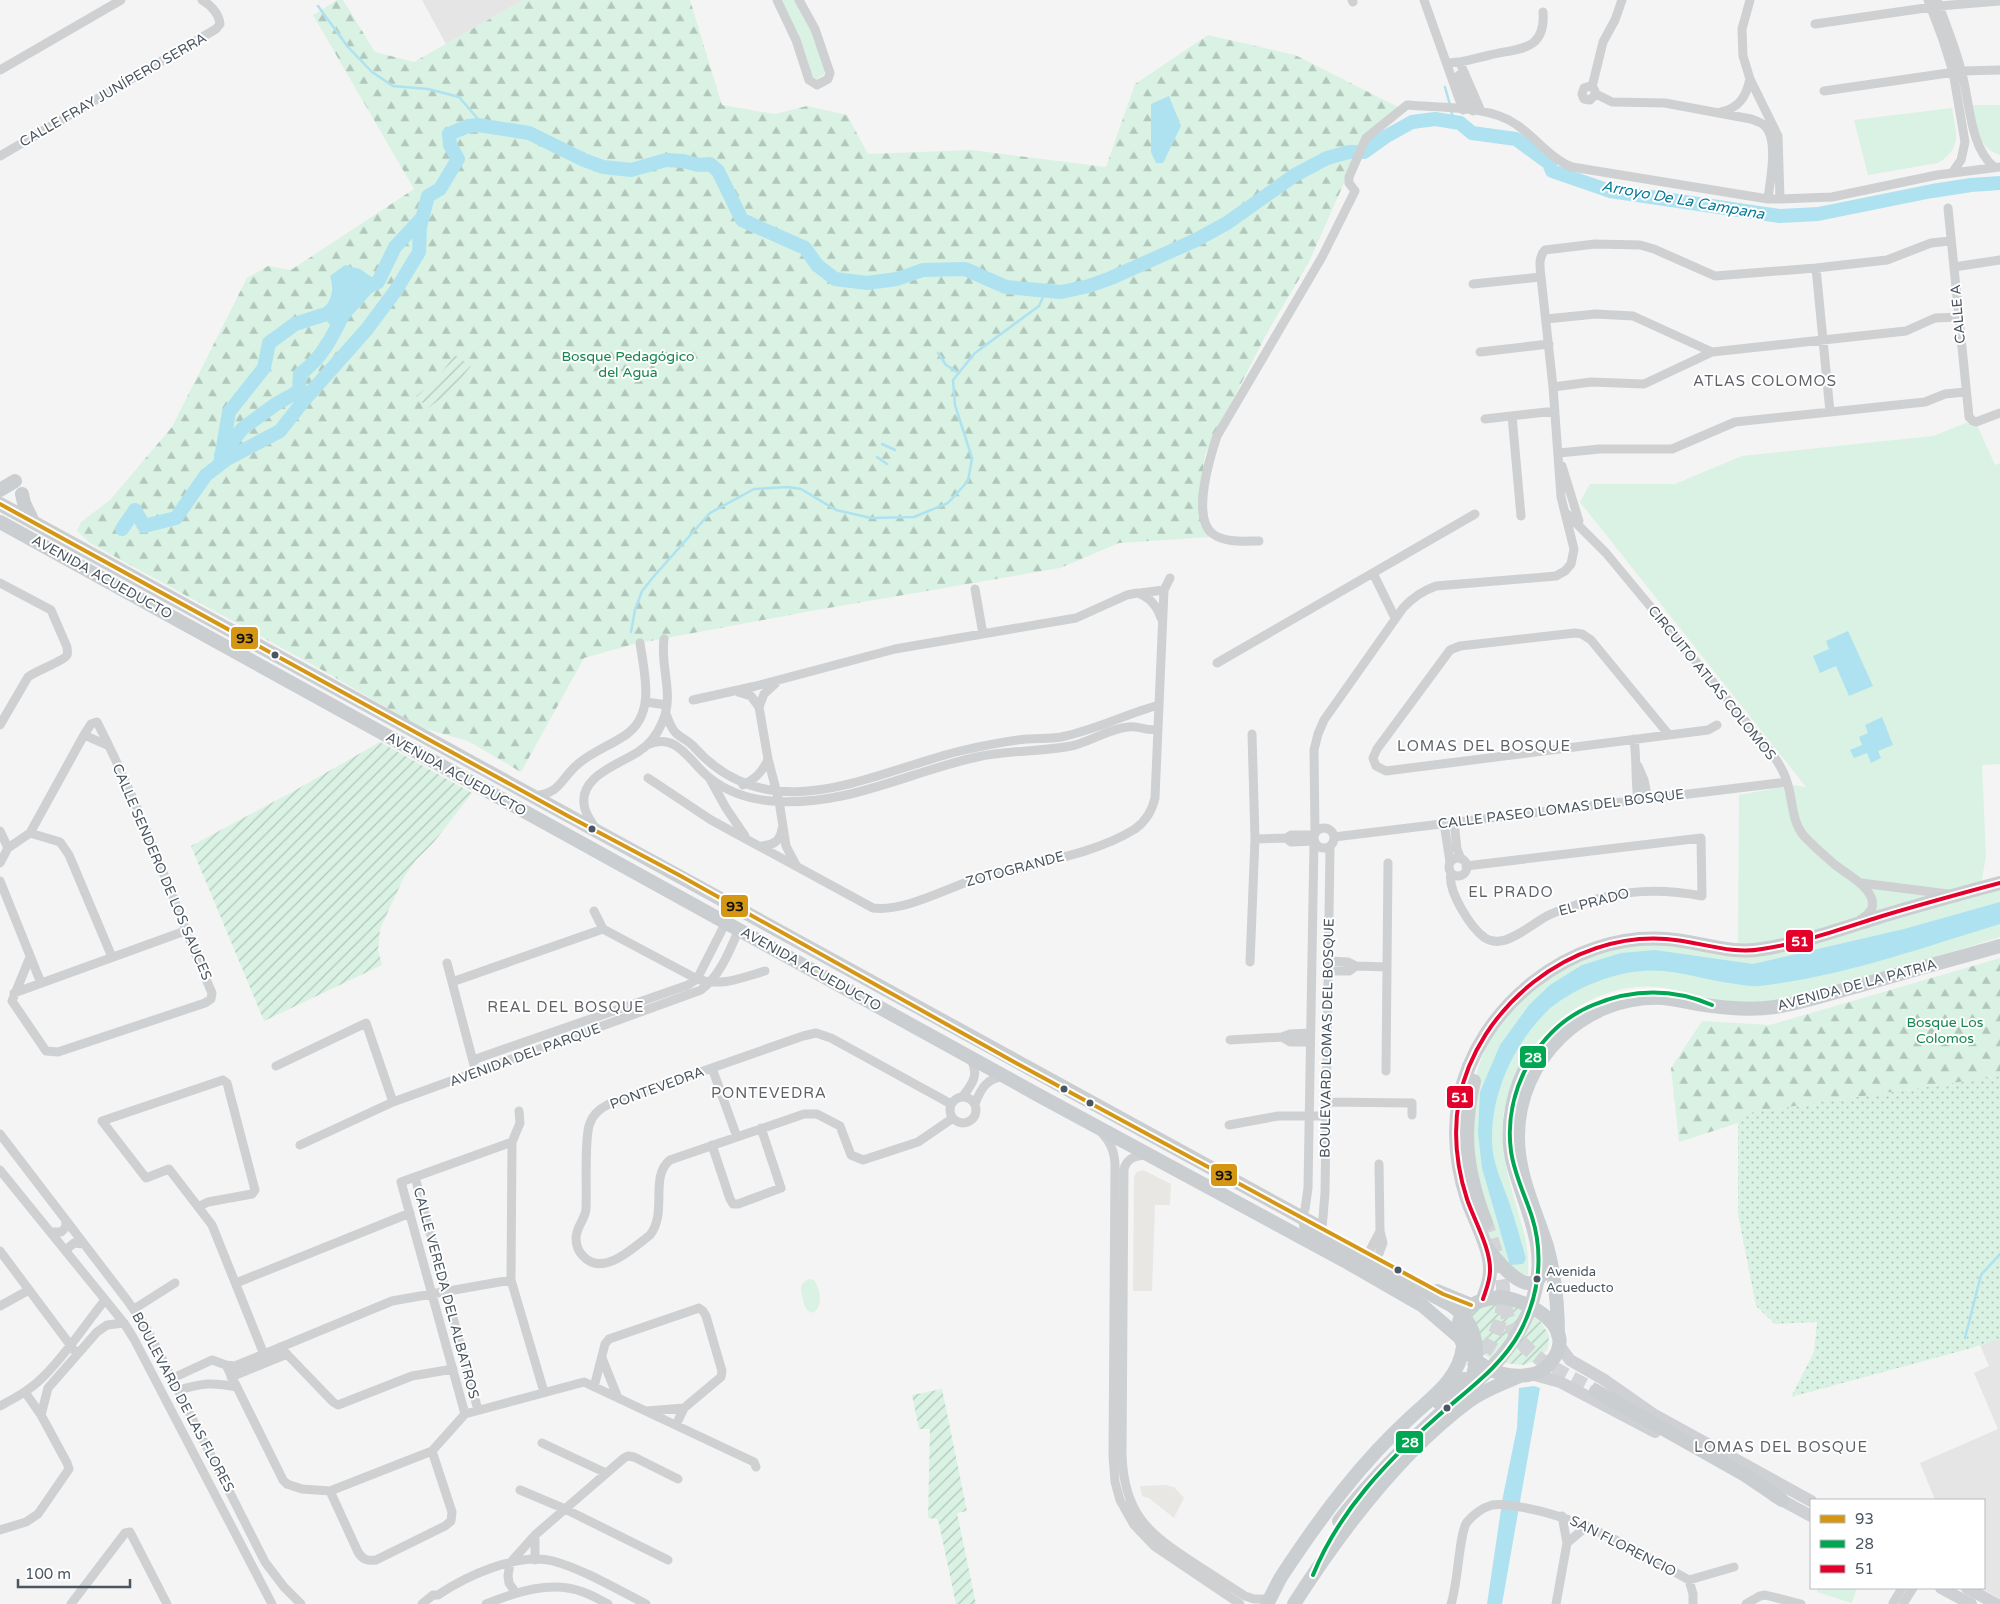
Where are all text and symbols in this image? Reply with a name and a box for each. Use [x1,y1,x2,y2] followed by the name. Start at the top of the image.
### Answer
[16,29,210,151] street label: CALLE FRAY JUNÍPERO SERRA
[1600,177,1766,223] water label: Arroyo De La Campana
[1947,284,1969,344] street label: CALLE A
[561,348,695,381] park label: Bosque Pedagógico del Agua
[1693,372,1837,390] district label: ATLAS COLOMOS
[29,531,175,623] street label: AVENIDA ACUEDUCTO
[1644,602,1780,764] street label: CIRCUITO ATLAS COLOMOS
[230,626,259,650] line badge: 93
[236,630,254,647] text: 93
[270,650,280,660] unlabelled marker
[383,728,529,820] street label: AVENIDA ACUEDUCTO
[1397,737,1571,755] district label: LOMAS DEL BOSQUE
[109,761,216,983] street label: CALLE SENDERO DE LOS SAUCES
[1437,785,1685,833] street label: CALLE PASEO LOMAS DEL BOSQUE
[587,824,597,834] unlabelled marker
[964,848,1066,890] street label: ZOTOGRANDE
[1468,883,1554,901] district label: EL PRADO
[1557,884,1631,920] street label: EL PRADO
[720,894,749,918] line badge: 93
[726,898,744,915] text: 93
[1316,918,1338,1158] street label: BOULEVARD LOMAS DEL BOSQUE
[738,923,884,1015] street label: AVENIDA ACUEDUCTO
[1785,929,1814,953] line badge: 51
[1791,933,1809,950] text: 51
[1775,956,1939,1014] street label: AVENIDA DE LA PATRIA
[487,998,645,1016] district label: REAL DEL BOSQUE
[1906,1014,1984,1047] park label: Bosque Los Colomos
[447,1020,603,1090] street label: AVENIDA DEL PARQUE
[1519,1045,1547,1069] line badge: 28
[1524,1049,1542,1066] text: 28
[608,1063,706,1113] street label: PONTEVEDRA
[711,1084,827,1102] district label: PONTEVEDRA
[1059,1084,1069,1094] unlabelled marker
[1446,1085,1474,1109] line badge: 51
[1451,1089,1469,1106] text: 51
[1085,1098,1095,1108] unlabelled marker
[1210,1163,1238,1187] line badge: 93
[1215,1167,1233,1184] text: 93
[410,1185,483,1401] street label: CALLE VEREDA DEL ALBATROS
[1546,1264,1614,1296] place label: Avenida Acueducto
[1393,1265,1403,1275] unlabelled marker
[1532,1274,1542,1284] marker: Avenida Acueducto
[128,1309,238,1495] street label: BOULEVARD DE LAS FLORES
[1442,1403,1452,1413] unlabelled marker
[1395,1430,1424,1454] line badge: 28
[1401,1434,1419,1451] text: 28
[1694,1438,1868,1456] district label: LOMAS DEL BOSQUE
[1810,1499,1985,1589] legend
[1855,1510,1874,1528] text: 93
[1567,1512,1679,1580] street label: SAN FLORENCIO
[1855,1535,1874,1553] text: 28
[18,1556,130,1588] scale bar
[1855,1560,1874,1578] text: 51
[25,1565,71,1583] text: 100 m

